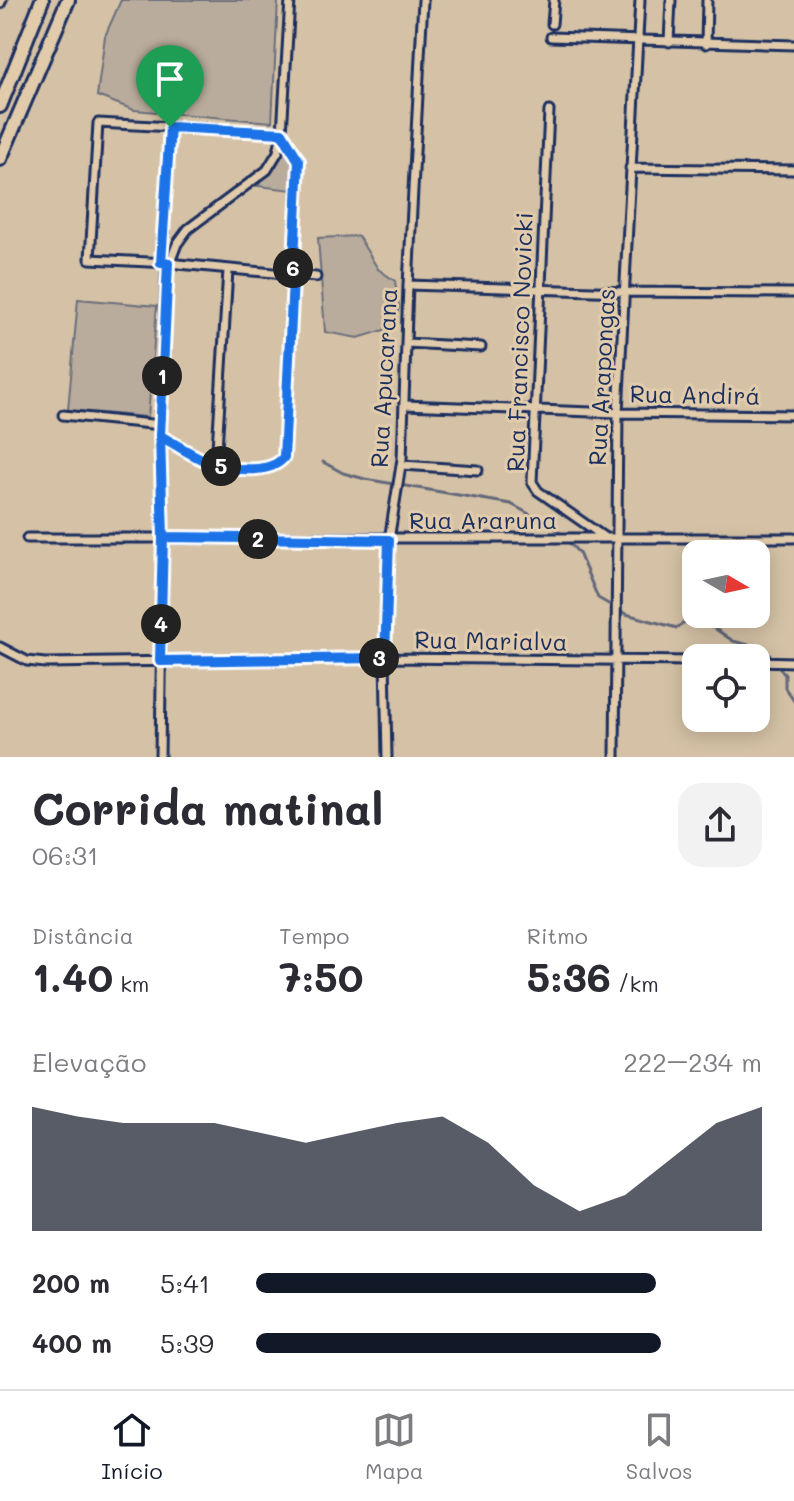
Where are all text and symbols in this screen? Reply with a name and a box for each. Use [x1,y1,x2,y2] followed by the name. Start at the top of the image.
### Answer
[136,45,204,127] pin
[148,57,192,101] icon: arrive
[499,211,539,473] street label: Rua Francisco Novicki
[273,248,313,288] pin: 6
[286,253,300,282] text: 6
[363,287,403,469] street label: Rua Apucarana
[581,287,621,467] street label: Rua Arapongas
[142,356,182,396] pin: 1
[157,361,167,390] text: 1
[629,377,761,411] street label: Rua Andirá
[201,446,241,486] pin: 5
[215,451,227,480] text: 5
[409,504,557,535] street label: Rua Araruna
[238,519,278,559] pin: 2
[252,524,264,553] text: 2
[682,540,770,628] north arrow
[682,540,770,732] map controls
[141,604,181,644] pin: 4
[154,609,168,638] text: 4
[414,623,568,657] street label: Rua Marialva
[359,638,399,678] pin: 3
[372,643,386,672] text: 3
[682,644,770,732] button: locate
[32,779,383,836] text: Corrida matinal
[678,783,762,867] button: share
[32,838,99,872] text: 06:31
[32,921,134,950] text: Distância
[279,921,349,950] text: Tempo
[527,921,588,950] text: Ritmo
[32,950,113,1002] text: 1.40
[279,950,363,1002] text: 7:50
[527,950,611,1002] text: 5:36
[113,969,149,998] text: km
[611,969,659,998] text: /km
[32,1045,146,1079] text: Elevação
[623,1045,762,1079] text: 222–234 m
[32,1266,110,1300] text: 200 m
[160,1266,210,1300] text: 5:41
[32,1326,112,1360] text: 400 m
[160,1326,214,1360] text: 5:39
[101,1408,163,1485] tab: Início
[365,1408,423,1485] tab: Mapa
[626,1408,693,1485] tab: Salvos

